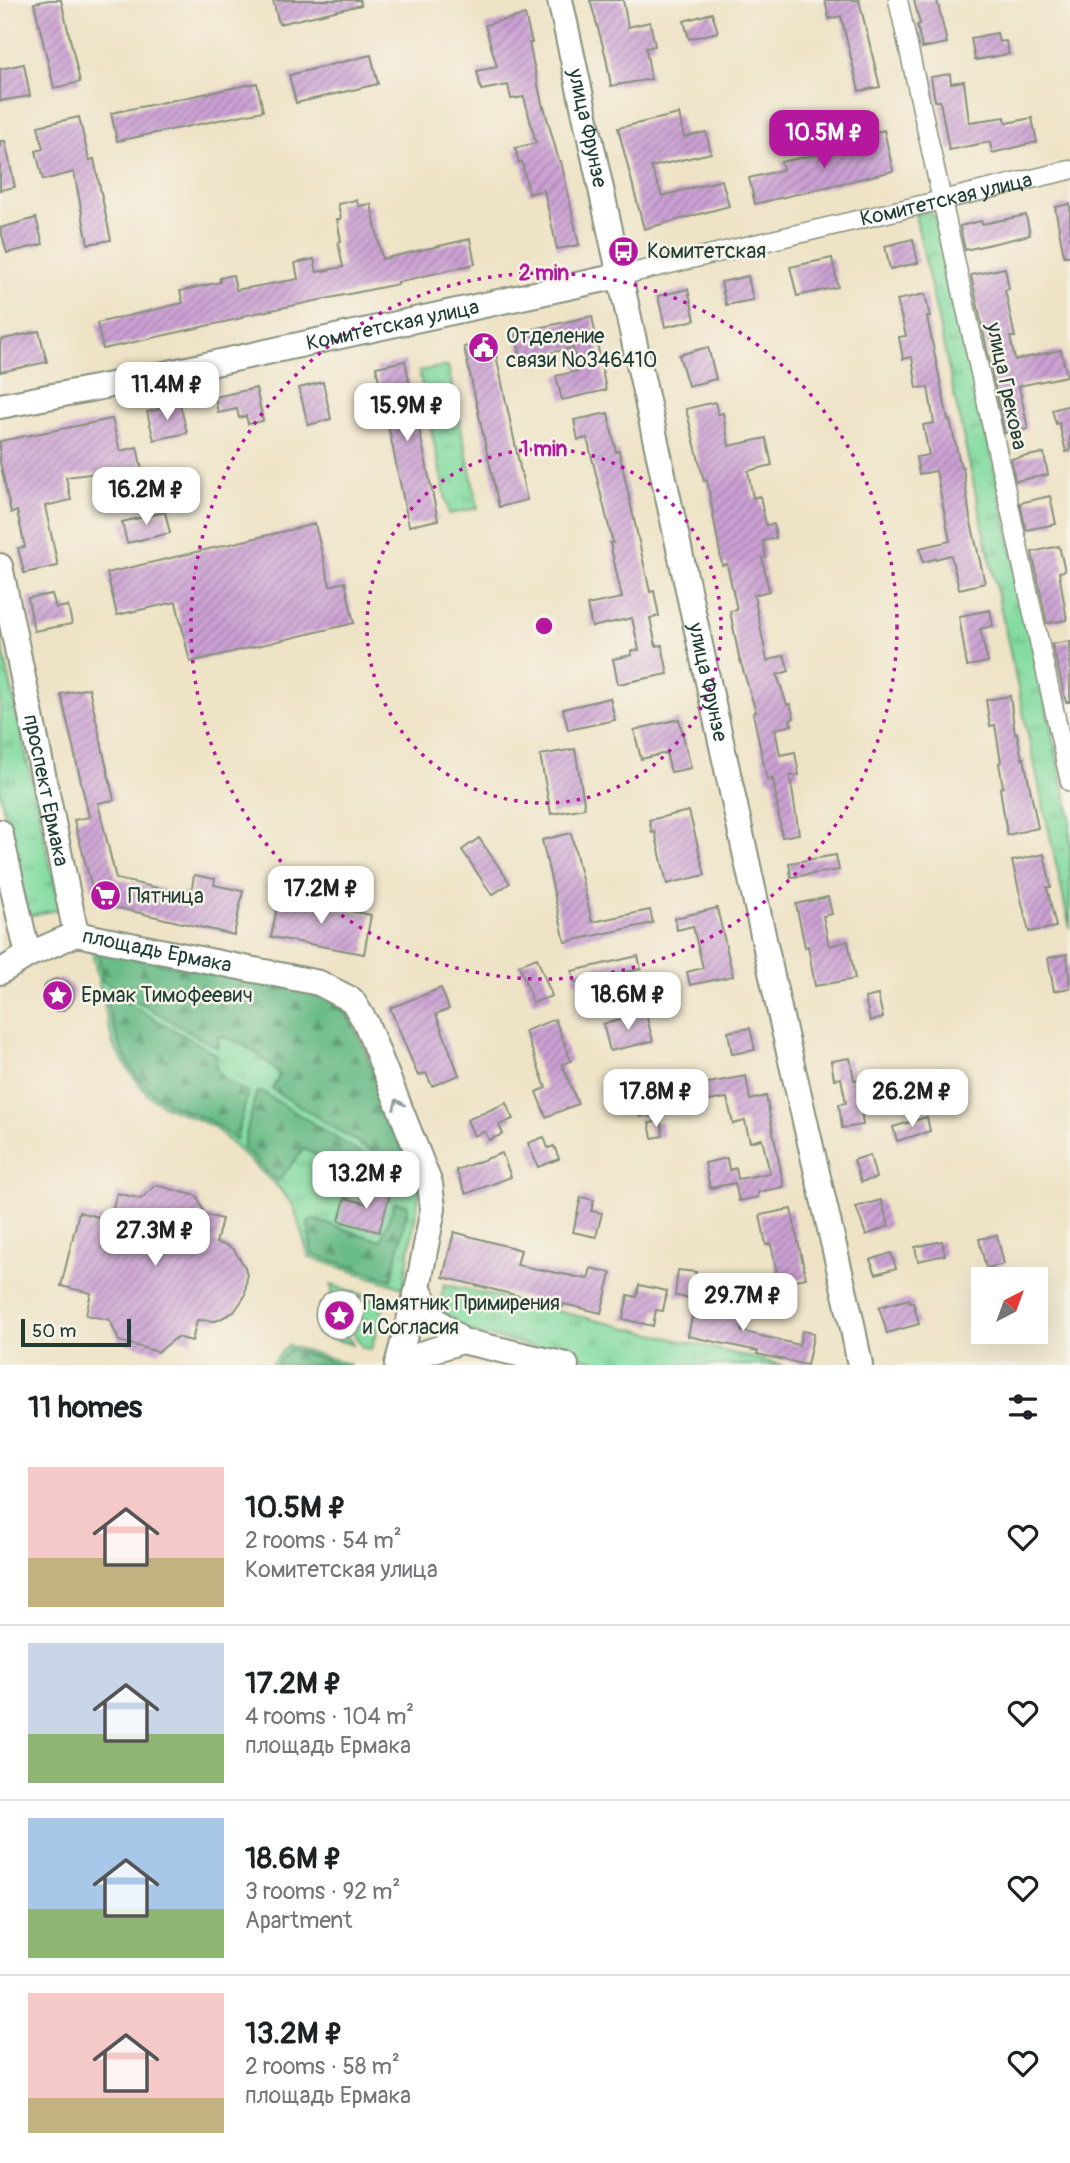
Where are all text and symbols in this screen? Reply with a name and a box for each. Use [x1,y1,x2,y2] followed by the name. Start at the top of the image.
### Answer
[561,65,613,191] street label: улица Фрунзе
[759,110,889,170] pin: 10.5M ₽
[785,118,863,147] text: 10.5M ₽
[857,166,1035,233] street label: Комитетская улица
[607,234,641,268] bus stop icon: Комитетская
[647,238,766,265] place label: Комитетская
[519,260,569,287] text: 2 min
[304,294,482,357] street label: Комитетская улица
[980,319,1033,452] street label: улица Грекова
[506,323,657,374] place label: Отделение связи №346410
[466,331,500,365] public building icon: Отделение связи №346410
[102,362,232,422] pin: 11.4M ₽
[131,370,203,399] text: 11.4M ₽
[342,384,472,443] pin: 15.9M ₽
[370,391,444,420] text: 15.9M ₽
[521,436,568,463] text: 1 min
[81,468,211,527] pin: 16.2M ₽
[108,475,184,504] text: 16.2M ₽
[532,614,556,638] centre of rings
[681,619,734,745] street label: улица Фрунзе
[17,712,75,869] street label: проспект Ермака
[256,866,386,926] pin: 17.2M ₽
[284,874,358,903] text: 17.2M ₽
[88,879,122,913] supermarket icon: Пятница
[128,883,204,910] place label: Пятница
[80,923,234,979] street label: площадь Ермака
[563,972,693,1032] pin: 18.6M ₽
[41,978,75,1012] place icon: Ермак Тимофеевич
[591,980,665,1009] text: 18.6M ₽
[81,982,253,1009] place label: Ермак Тимофеевич
[591,1070,721,1129] pin: 17.8M ₽
[847,1070,977,1129] pin: 26.2M ₽
[619,1077,693,1106] text: 17.8M ₽
[872,1077,952,1106] text: 26.2M ₽
[392,1098,406,1111] one-way arrow
[301,1152,431,1211] pin: 13.2M ₽
[328,1159,404,1188] text: 13.2M ₽
[90,1208,220,1268] pin: 27.3M ₽
[116,1216,194,1245] text: 27.3M ₽
[971,1267,1048,1344] north arrow
[971,1267,1048,1344] map controls
[678,1274,808,1333] pin: 29.7M ₽
[704,1281,782,1310] text: 29.7M ₽
[363,1290,560,1341] place label: Памятник Примирения и Cогласия
[323,1298,357,1332] place icon: Памятник Примирения и Cогласия
[21,1316,131,1348] scale bar
[32,1319,76,1343] text: 50 m
[1004,1388,1042,1426] icon: filters
[28,1389,142,1426] text: 11 homes
[245,1489,346,1526] text: 10.5M ₽
[84,1495,168,1579] icon: home
[1004,1518,1042,1556] icon: heart
[245,1526,402,1555] text: 2 rooms · 54 m²
[245,1555,438,1584] text: Комитетская улица
[245,1665,342,1702] text: 17.2M ₽
[84,1671,168,1755] icon: home
[1004,1694,1042,1732] icon: heart
[245,1702,414,1731] text: 4 rooms · 104 m²
[245,1731,411,1760] text: площадь Ермака
[245,1840,342,1877] text: 18.6M ₽
[84,1846,168,1930] icon: home
[1004,1869,1042,1907] icon: heart
[245,1877,400,1906] text: 3 rooms · 92 m²
[245,1906,352,1935] text: Apartment
[245,2015,343,2052] text: 13.2M ₽
[84,2021,168,2105] icon: home
[1004,2044,1042,2082] icon: heart
[245,2052,400,2081] text: 2 rooms · 58 m²
[245,2081,411,2110] text: площадь Ермака

